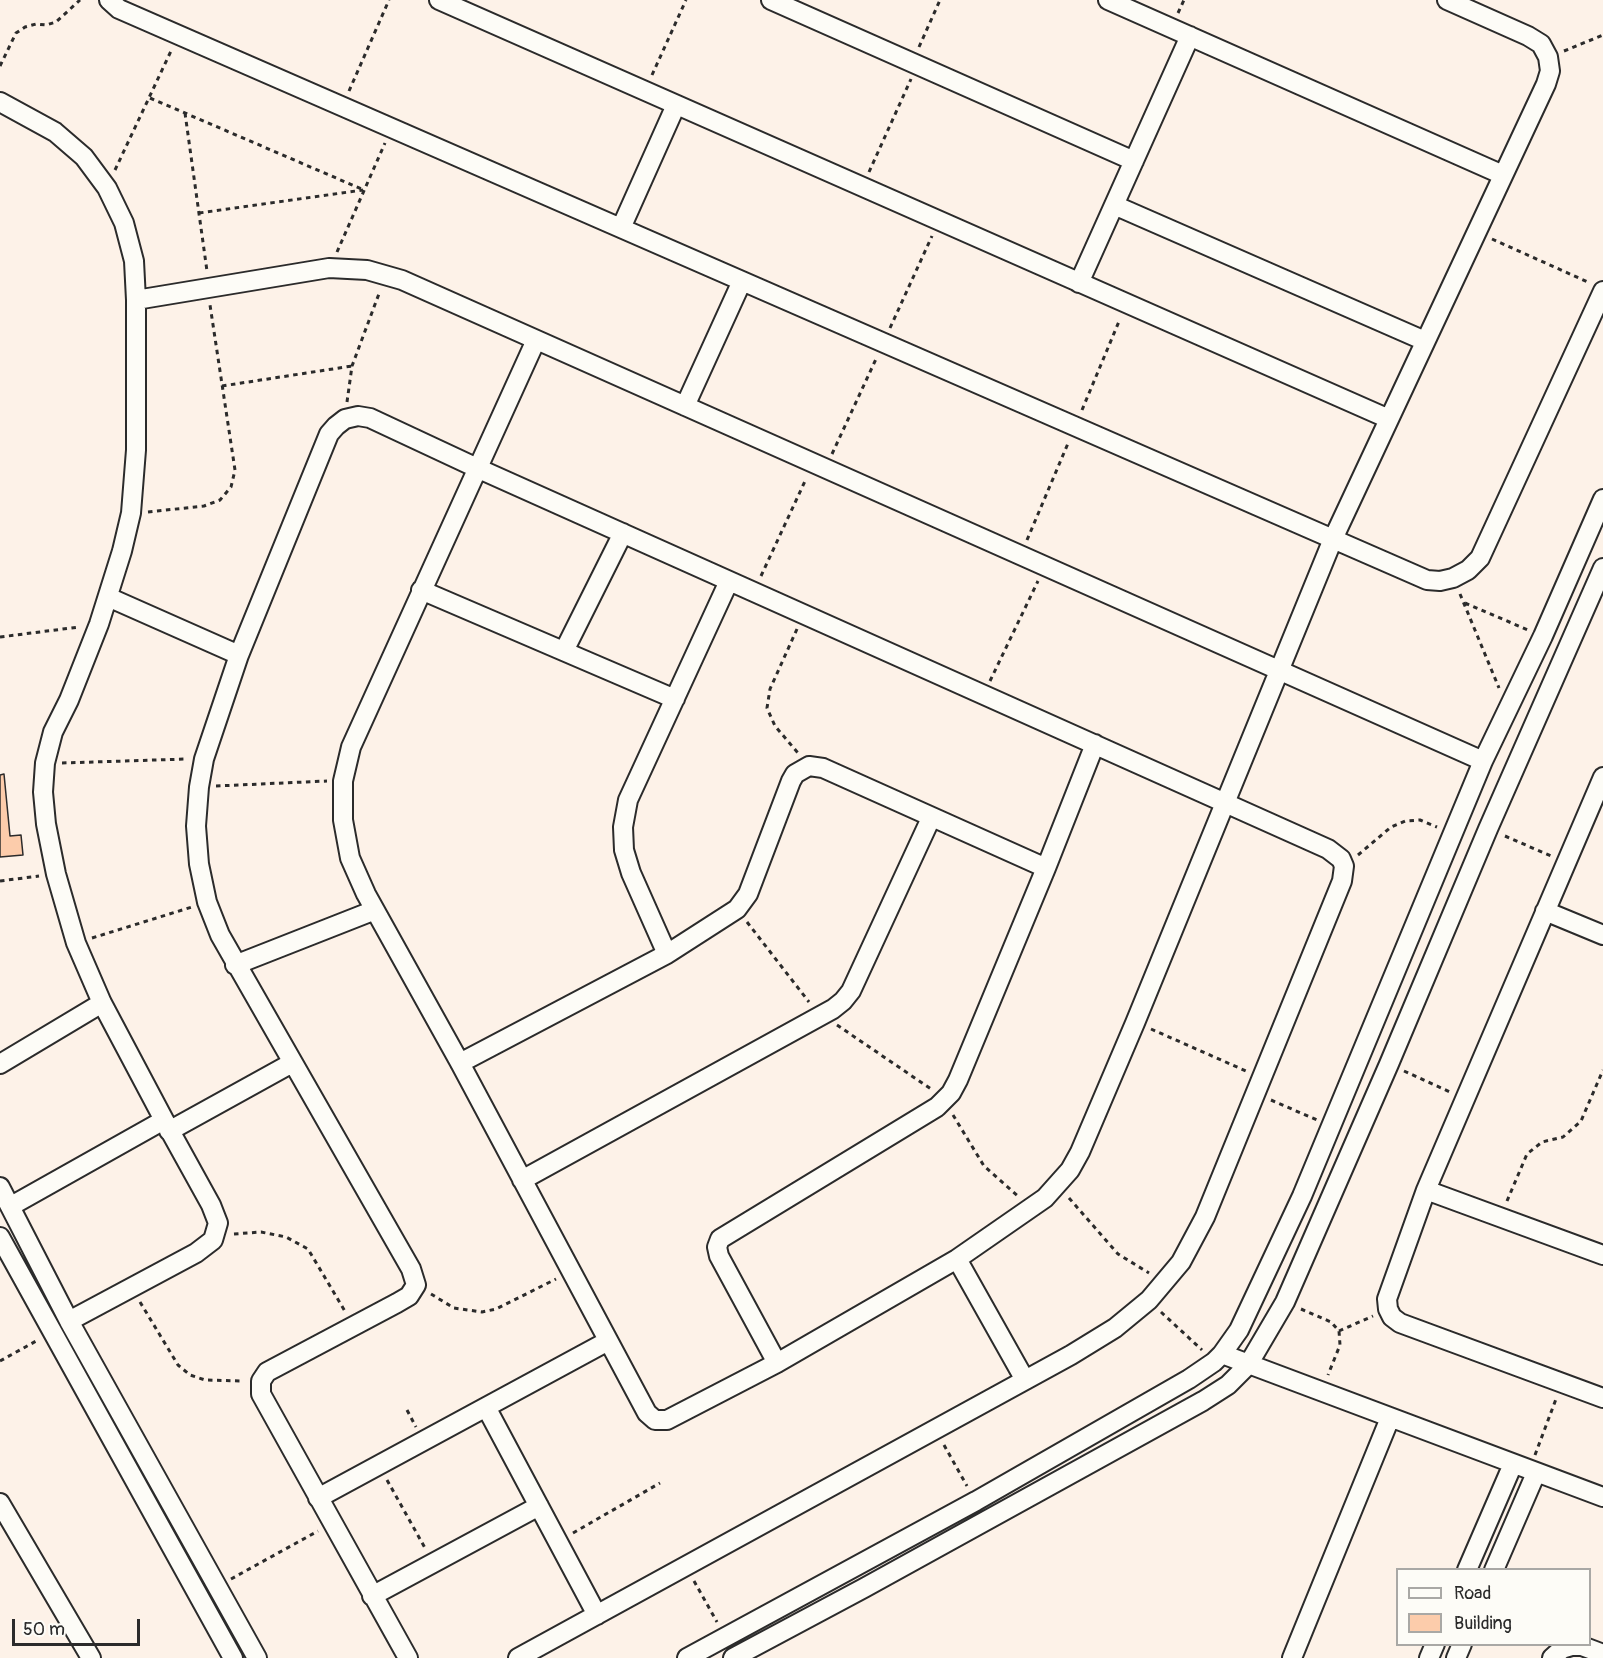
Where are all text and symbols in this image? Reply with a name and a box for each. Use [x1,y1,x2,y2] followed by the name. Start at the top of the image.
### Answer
[1396,1568,1591,1646] legend
[1454,1582,1491,1605] text: Road
[15,1607,142,1645] scale bar
[1454,1612,1512,1635] text: Building
[23,1618,65,1641] text: 50 m

